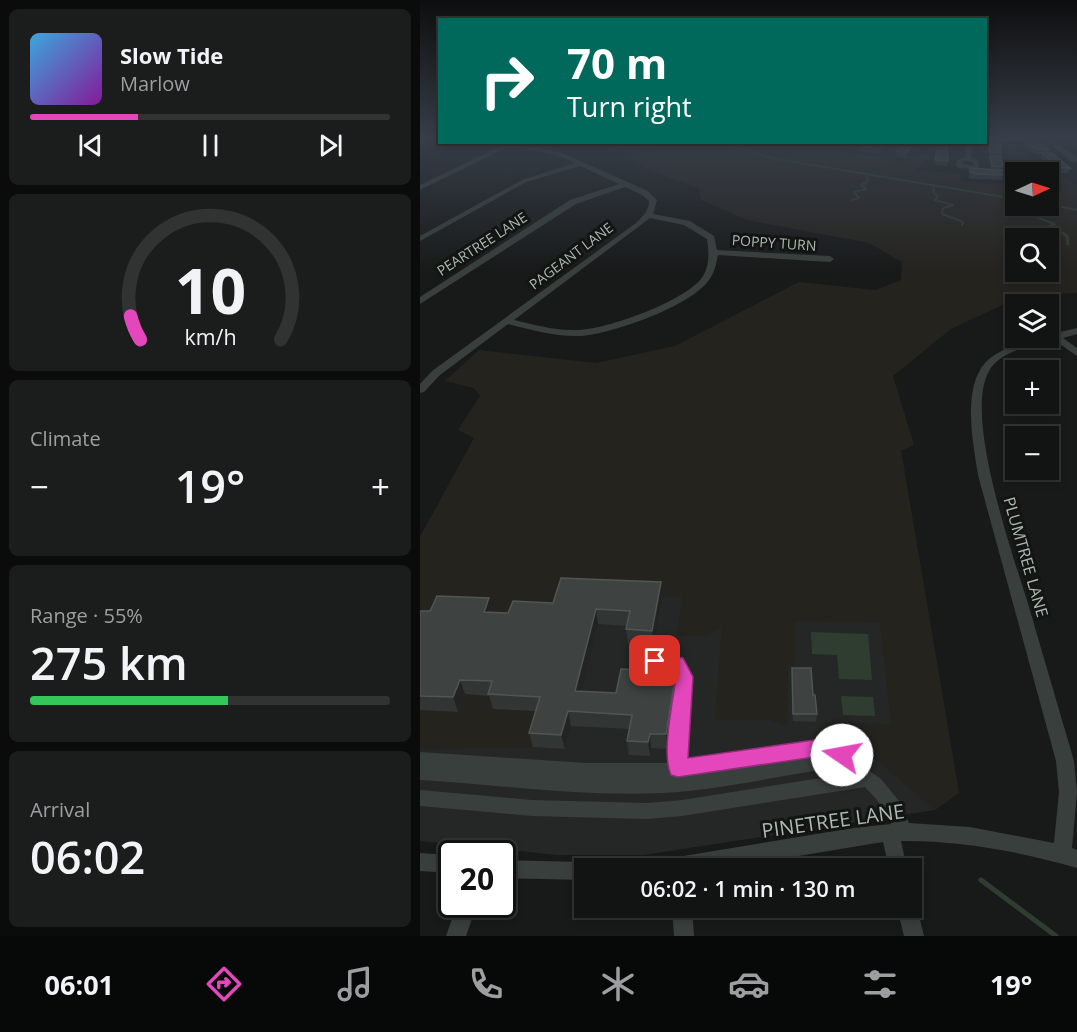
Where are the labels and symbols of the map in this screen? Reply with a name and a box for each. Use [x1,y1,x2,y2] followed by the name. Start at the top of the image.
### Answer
[1005,162,1059,216] north arrow
[433,207,530,280] street label: PEARTREE LANE
[525,218,617,293] street label: PAGEANT LANE
[731,230,817,255] street label: POPPY TURN
[998,494,1054,620] street label: PLUMTREE LANE
[629,635,680,686] pin
[810,723,874,787] position arrow
[760,797,906,844] street label: PINETREE LANE
[438,840,516,918] speed limit sign: 20

